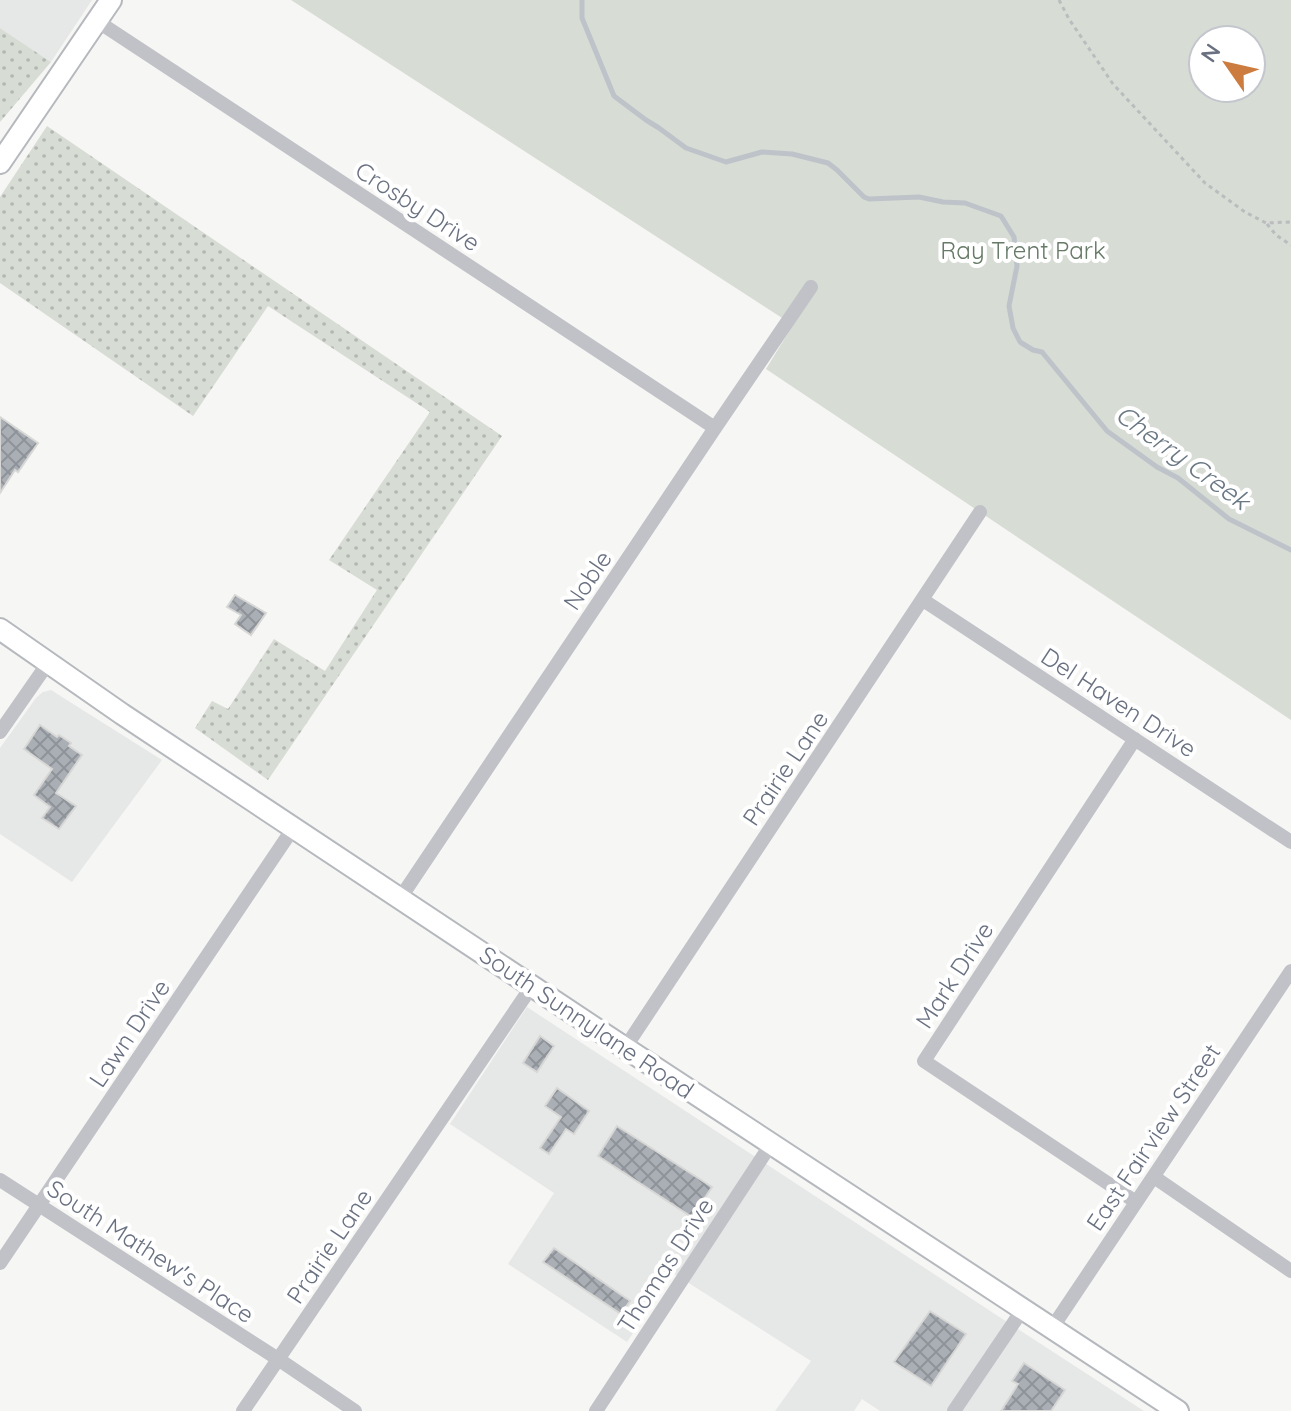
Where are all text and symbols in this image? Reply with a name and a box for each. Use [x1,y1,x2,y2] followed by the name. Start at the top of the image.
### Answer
[1187,24,1267,104] north arrow
[1194,38,1227,67] text: N
[350,155,486,257] street label: Crosby Drive
[940,235,1106,265] park label: Ray Trent Park
[1109,397,1258,518] water label: Cherry Creek
[556,545,618,615] street label: Noble
[1036,641,1202,763] street label: Del Haven Drive
[736,705,834,831] street label: Prairie Lane
[909,916,999,1034] street label: Mark Drive
[474,939,700,1105] street label: South Sunnylane Road
[82,973,176,1093] street label: Lawn Drive
[1079,1038,1227,1236] street label: East Fairview Street
[42,1173,260,1329] street label: South Mathew's Place
[280,1183,378,1309] street label: Prairie Lane
[610,1192,720,1338] street label: Thomas Drive

